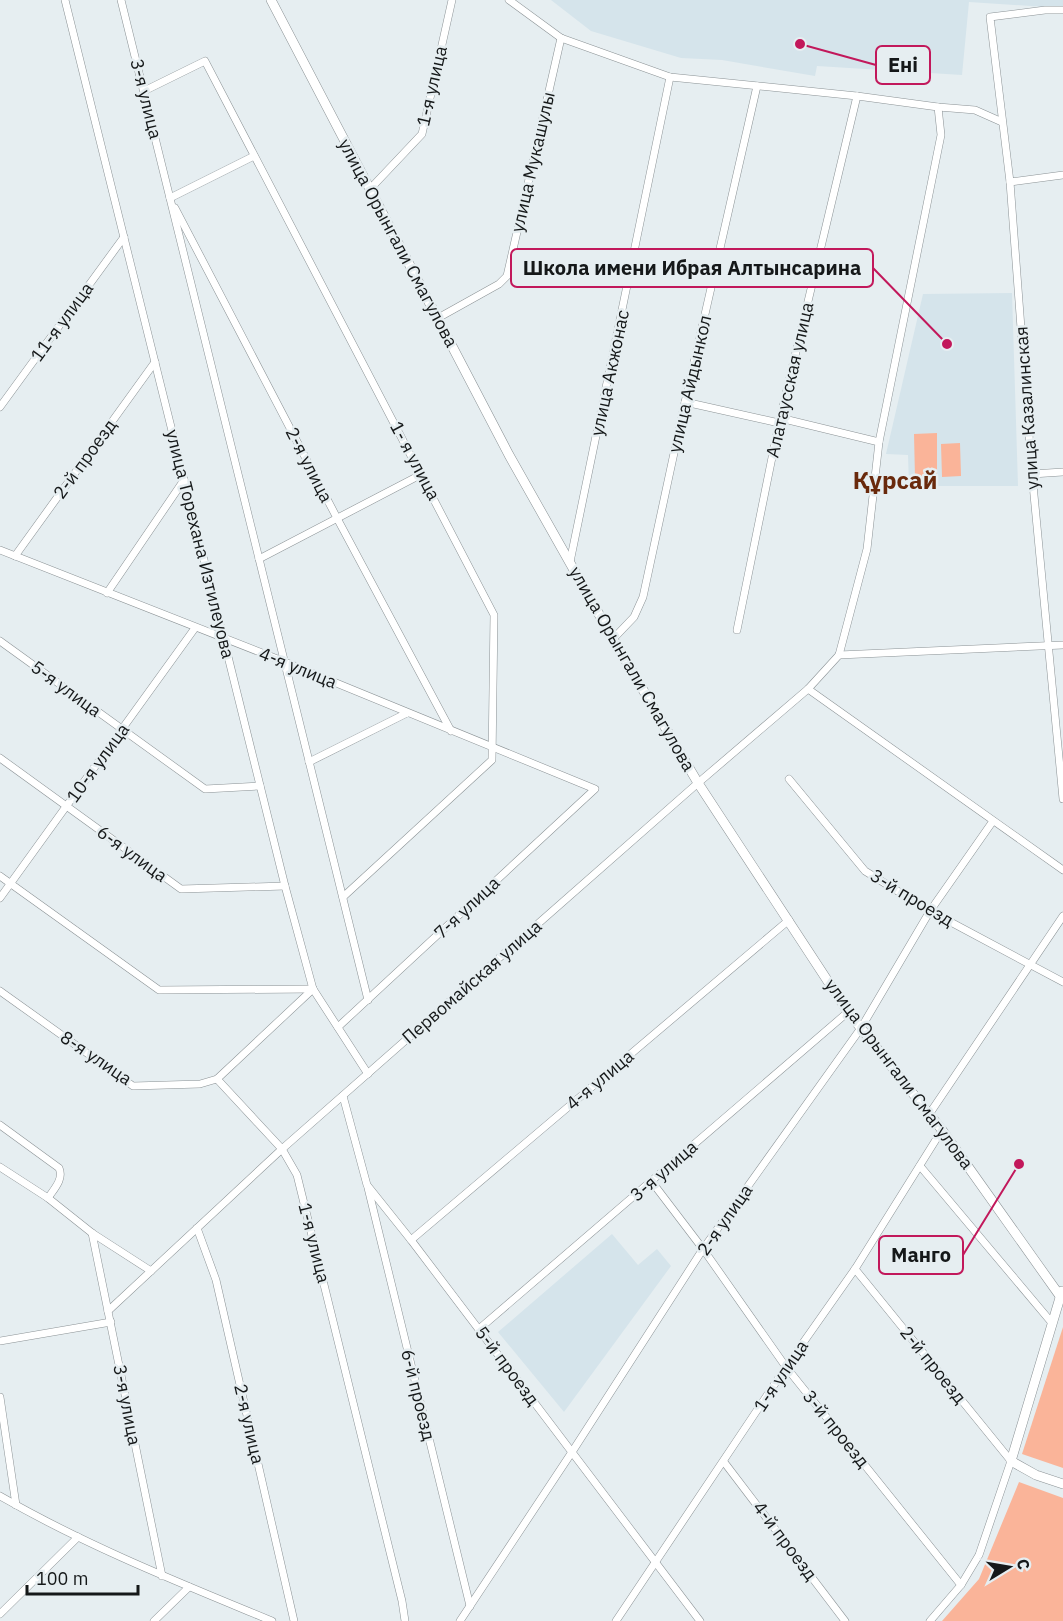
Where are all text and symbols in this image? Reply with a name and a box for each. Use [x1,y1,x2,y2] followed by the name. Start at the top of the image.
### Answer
[411,43,452,128] street label: 1-я улица
[876,46,930,84] callout: Ені
[888,51,918,78] text: Ені
[125,56,168,142] street label: 3-я улица
[505,89,560,234] street label: улица Мукашулы
[334,134,463,351] street label: улица Орынгали Смагулова
[511,249,873,287] callout: Школа имени Ибрая Алтынсарина
[523,254,861,281] text: Школа имени Ибрая Алтынсарина
[25,277,98,366] street label: 11-я улица
[760,300,819,460] street label: Алатаусская улица
[585,308,634,438] street label: улица Акжонас
[663,313,717,455] street label: улица Айдынкол
[1009,326,1044,490] street label: улица Казалинская
[48,414,121,503] street label: 2-й проезд
[385,417,446,504] street label: 1- я улица
[281,423,338,507] street label: 2-я улица
[161,427,240,661] street label: улица Торехана Изтилеуова
[853,464,937,496] district label: Құрсай
[564,562,701,776] street label: улица Орынгали Смагулова
[256,642,341,694] street label: 4-я улица
[26,655,106,722] street label: 5-я улица
[61,718,134,807] street label: 10-я улица
[92,820,172,887] street label: 6-я улица
[866,864,958,932] street label: 3-й проезд
[429,871,505,944] street label: 7-я улица
[397,914,547,1049] street label: Первомайская улица
[820,974,979,1174] street label: улица Орынгали Смагулова
[56,1025,137,1090] street label: 8-я улица
[561,1044,639,1115] street label: 4-я улица
[625,1135,702,1206] street label: 3-я улица
[692,1179,758,1260] street label: 2-я улица
[293,1200,336,1286] street label: 1-я улица
[879,1236,963,1274] callout: Манго
[891,1241,951,1268] text: Манго
[895,1321,972,1408] street label: 2-й проезд
[470,1322,545,1410] street label: 5-й проезд
[748,1335,813,1416] street label: 1-я улица
[396,1347,441,1443] street label: 6-й проезд
[108,1363,147,1448] street label: 3-я улица
[229,1381,270,1467] street label: 2-я улица
[798,1385,875,1472] street label: 3-й проезд
[748,1497,823,1585] street label: 4-й проезд
[979,1537,1039,1597] north arrow
[1013,1557,1035,1571] text: С
[27,1558,138,1596] scale bar
[36,1567,88,1590] text: 100 m

